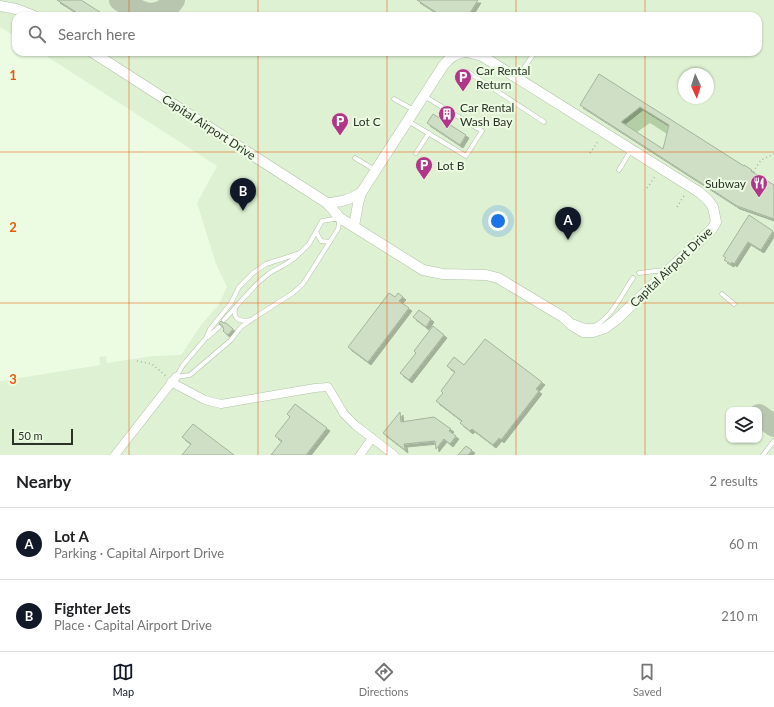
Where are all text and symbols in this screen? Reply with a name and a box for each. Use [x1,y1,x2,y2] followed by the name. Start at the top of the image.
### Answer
[12,12,762,56] search box
[26,23,48,45] icon: search
[58,25,135,43] text: Search here
[476,63,530,92] place label: Car Rental Return
[9,67,17,83] text: 1
[453,67,473,92] parking icon: Car Rental Return
[678,68,714,104] north arrow
[159,91,259,163] street label: Capital Airport Drive
[460,100,514,129] place label: Car Rental Wash Bay
[437,104,457,129] building icon: Car Rental Wash Bay
[330,111,350,136] parking icon: Lot C
[353,114,381,129] place label: Lot C
[414,155,434,180] parking icon: Lot B
[437,158,465,173] place label: Lot B
[749,173,769,198] restaurant icon: Subway
[705,176,747,191] place label: Subway
[230,178,256,211] pin: B
[555,207,581,240] pin: A
[488,211,508,231] your location
[9,219,17,235] text: 2
[627,224,715,310] street label: Capital Airport Drive
[9,371,17,387] text: 3
[726,407,762,443] map controls
[726,407,762,443] button: layers
[12,427,73,446] scale bar
[18,429,43,442] text: 50 m
[16,471,71,492] text: Nearby
[710,473,758,489] text: 2 results
[54,527,89,545] text: Lot A
[24,536,34,552] text: A
[729,536,758,552] text: 60 m
[54,545,224,561] text: Parking · Capital Airport Drive
[54,599,131,617] text: Fighter Jets
[25,608,33,624] text: B
[721,608,758,624] text: 210 m
[54,617,212,633] text: Place · Capital Airport Drive
[112,661,134,698] tab: Map
[359,661,408,698] tab: Directions
[633,661,662,698] tab: Saved

